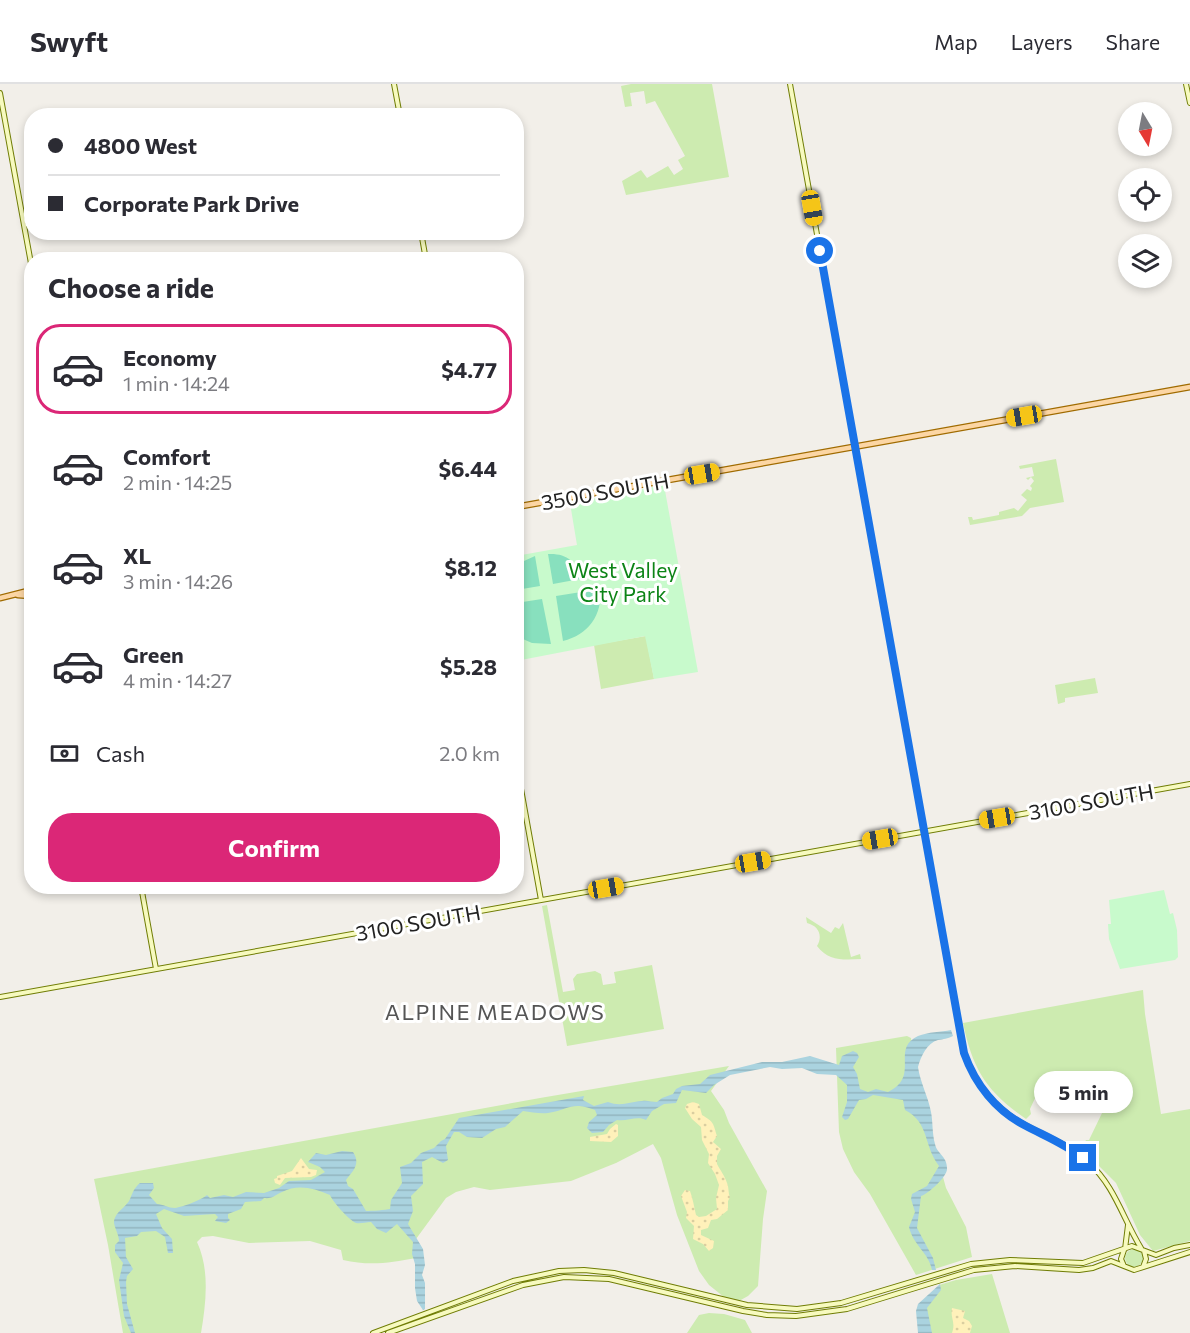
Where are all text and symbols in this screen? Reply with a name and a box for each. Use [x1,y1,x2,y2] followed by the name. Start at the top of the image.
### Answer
[30,24,108,58] text: Swyft
[934,29,978,54] text: Map
[1011,29,1073,54] text: Layers
[1106,29,1160,54] text: Share
[1118,102,1172,156] north arrow
[1118,102,1172,288] map controls
[84,132,197,159] text: 4800 West
[1118,168,1172,222] button: locate
[800,189,824,227] car
[84,190,299,217] text: Corporate Park Drive
[1118,234,1172,288] button: layers
[806,237,833,264] route start
[48,271,214,304] text: Choose a ride
[51,342,105,396] icon: car
[123,344,217,371] text: Economy
[441,356,497,383] text: $4.77
[123,371,230,395] text: 1 min · 14:24
[1005,404,1043,428] car
[51,441,105,495] icon: car
[123,443,211,470] text: Comfort
[438,455,497,482] text: $6.44
[683,462,721,486] car
[539,467,671,515] street label: 3500 SOUTH
[123,470,232,494] text: 2 min · 14:25
[51,540,105,594] icon: car
[123,542,151,569] text: XL
[444,554,497,581] text: $8.12
[568,557,678,606] park label: West Valley City Park
[123,569,233,593] text: 3 min · 14:26
[51,639,105,693] icon: car
[123,641,184,668] text: Green
[440,653,497,680] text: $5.28
[123,668,232,692] text: 4 min · 14:27
[48,737,81,770] icon: cash
[96,740,145,767] text: Cash
[439,741,500,765] text: 2.0 km
[1027,778,1155,824] street label: 3100 SOUTH
[978,806,1016,830] car
[48,813,500,882] button: Confirm
[861,827,899,851] car
[734,850,772,874] car
[587,876,625,900] car
[354,899,482,945] street label: 3100 SOUTH
[385,998,605,1025] district label: ALPINE MEADOWS
[1034,1071,1132,1113] callout: 5 min
[1058,1080,1109,1104] text: 5 min
[1069,1144,1096,1171] route end

